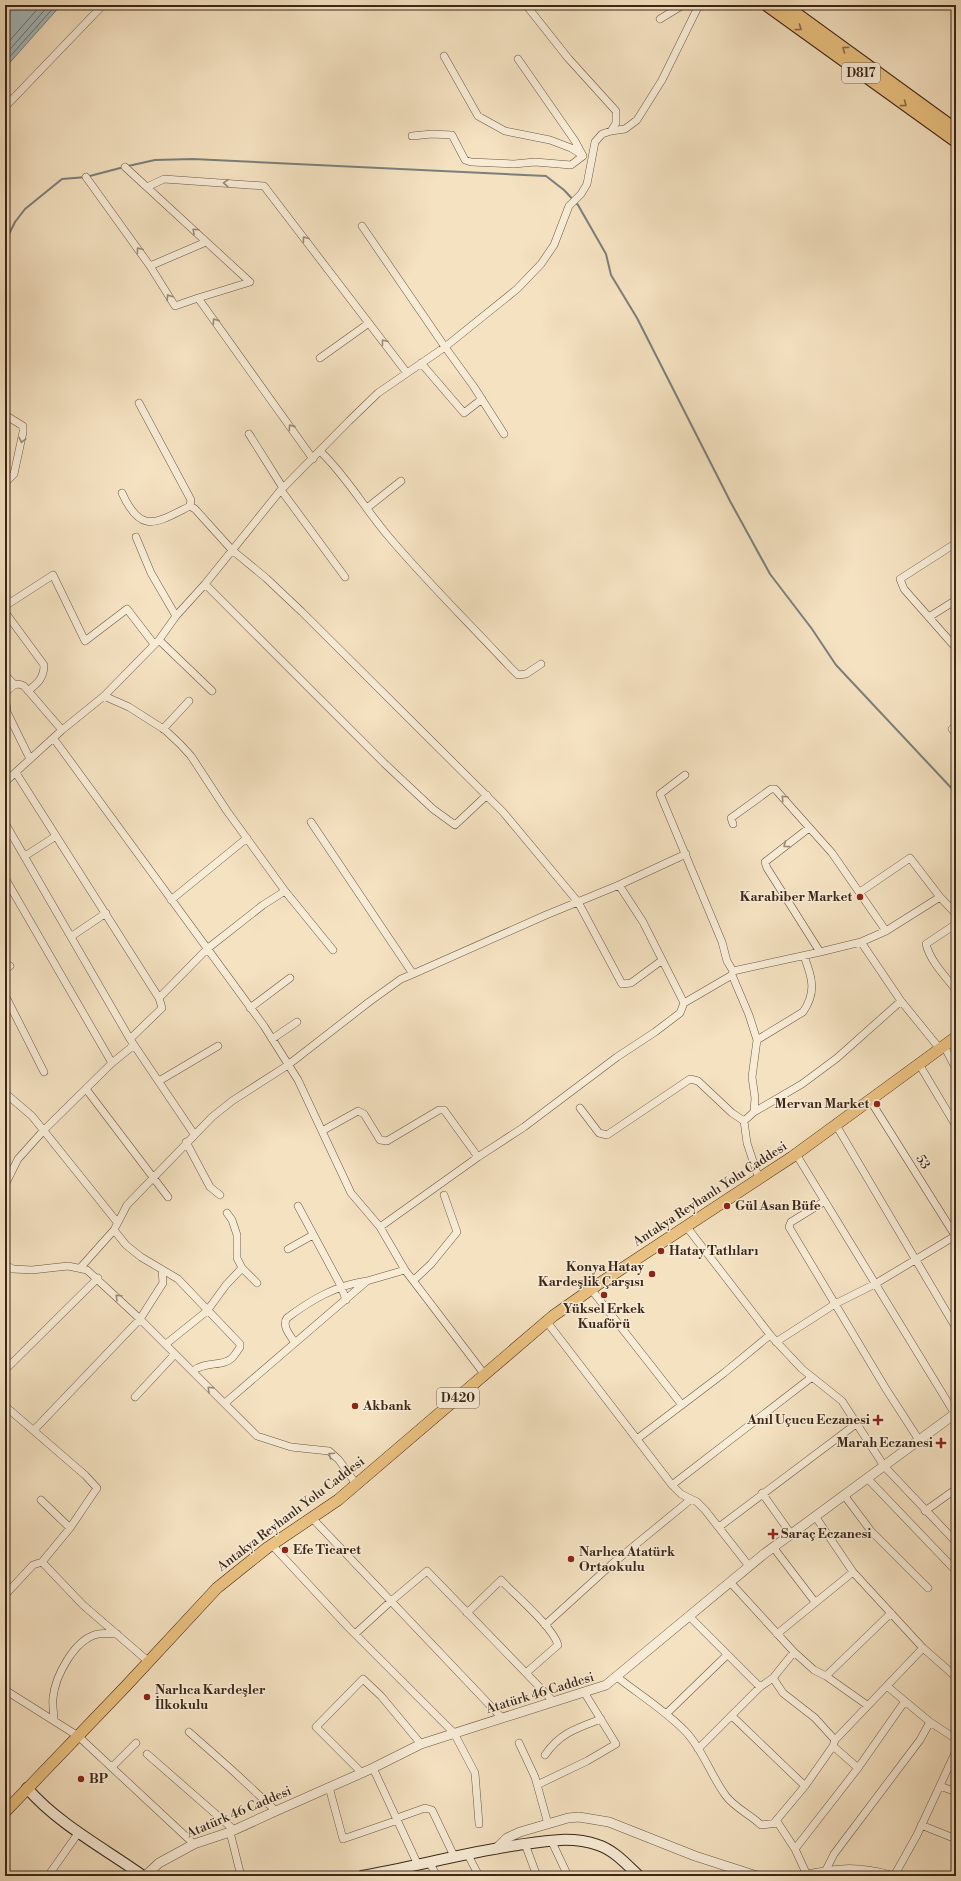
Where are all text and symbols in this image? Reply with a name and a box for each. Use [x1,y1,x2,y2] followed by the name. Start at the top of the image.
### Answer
[794,23,801,30] one-way arrow
[842,46,849,54] one-way arrow
[842,63,880,83] road number: D817
[900,99,907,107] one-way arrow
[223,179,229,188] one-way arrow
[192,228,200,236] one-way arrow
[303,236,310,243] one-way arrow
[136,247,143,254] one-way arrow
[167,294,174,301] one-way arrow
[213,319,220,326] one-way arrow
[381,340,388,347] one-way arrow
[289,425,296,432] one-way arrow
[18,436,26,443] one-way arrow
[781,795,789,803] one-way arrow
[784,840,791,847] one-way arrow
[740,889,852,905] place label: Karabiber Market
[855,892,865,902] marker: Karabiber Market
[775,1096,869,1112] place label: Mervan Market
[872,1099,882,1109] marker: Mervan Market
[629,1138,790,1250] street label: Antakya Reyhanlı Yolu Caddesi
[912,1152,934,1172] street label: 53
[735,1198,821,1214] place label: Gül Asan Büfe
[722,1201,732,1211] marker: Gül Asan Büfe
[669,1243,758,1259] place label: Hatay Tatlıları
[656,1246,666,1256] marker: Hatay Tatlıları
[538,1259,644,1290] place label: Konya Hatay Kardeşlik Çarşısı
[647,1269,657,1279] marker: Konya Hatay Kardeşlik Çarşısı
[599,1290,609,1300] marker: Yüksel Erkek Kuaförü
[115,1294,123,1302] one-way arrow
[563,1301,646,1332] place label: Yüksel Erkek Kuaförü
[207,1386,215,1394] one-way arrow
[437,1388,479,1408] road number: D420
[362,1398,413,1414] place label: Akbank
[350,1401,360,1411] marker: Akbank
[746,1412,870,1428] place label: Anıl Uçucu Eczanesi
[873,1415,883,1425] marker: Anıl Uçucu Eczanesi
[837,1435,933,1451] place label: Marah Eczanesi
[936,1438,946,1448] marker: Marah Eczanesi
[329,1452,336,1459] one-way arrow
[213,1453,368,1575] street label: Antakya Reyhanlı Yolu Caddesi
[781,1526,872,1542] place label: Saraç Eczanesi
[768,1529,778,1539] marker: Saraç Eczanesi
[293,1542,361,1558] place label: Efe Ticaret
[579,1544,676,1575] place label: Narlıca Atatürk Ortaokulu
[280,1545,290,1555] marker: Efe Ticaret
[566,1554,576,1564] marker: Narlıca Atatürk Ortaokulu
[483,1669,596,1717] street label: Atatürk 46 Caddesi
[155,1682,266,1713] place label: Narlıca Kardeşler İlkokulu
[142,1692,152,1702] marker: Narlıca Kardeşler İlkokulu
[89,1771,109,1787] place label: BP
[76,1774,86,1784] marker: BP
[183,1783,294,1842] street label: Atatürk 46 Caddesi

